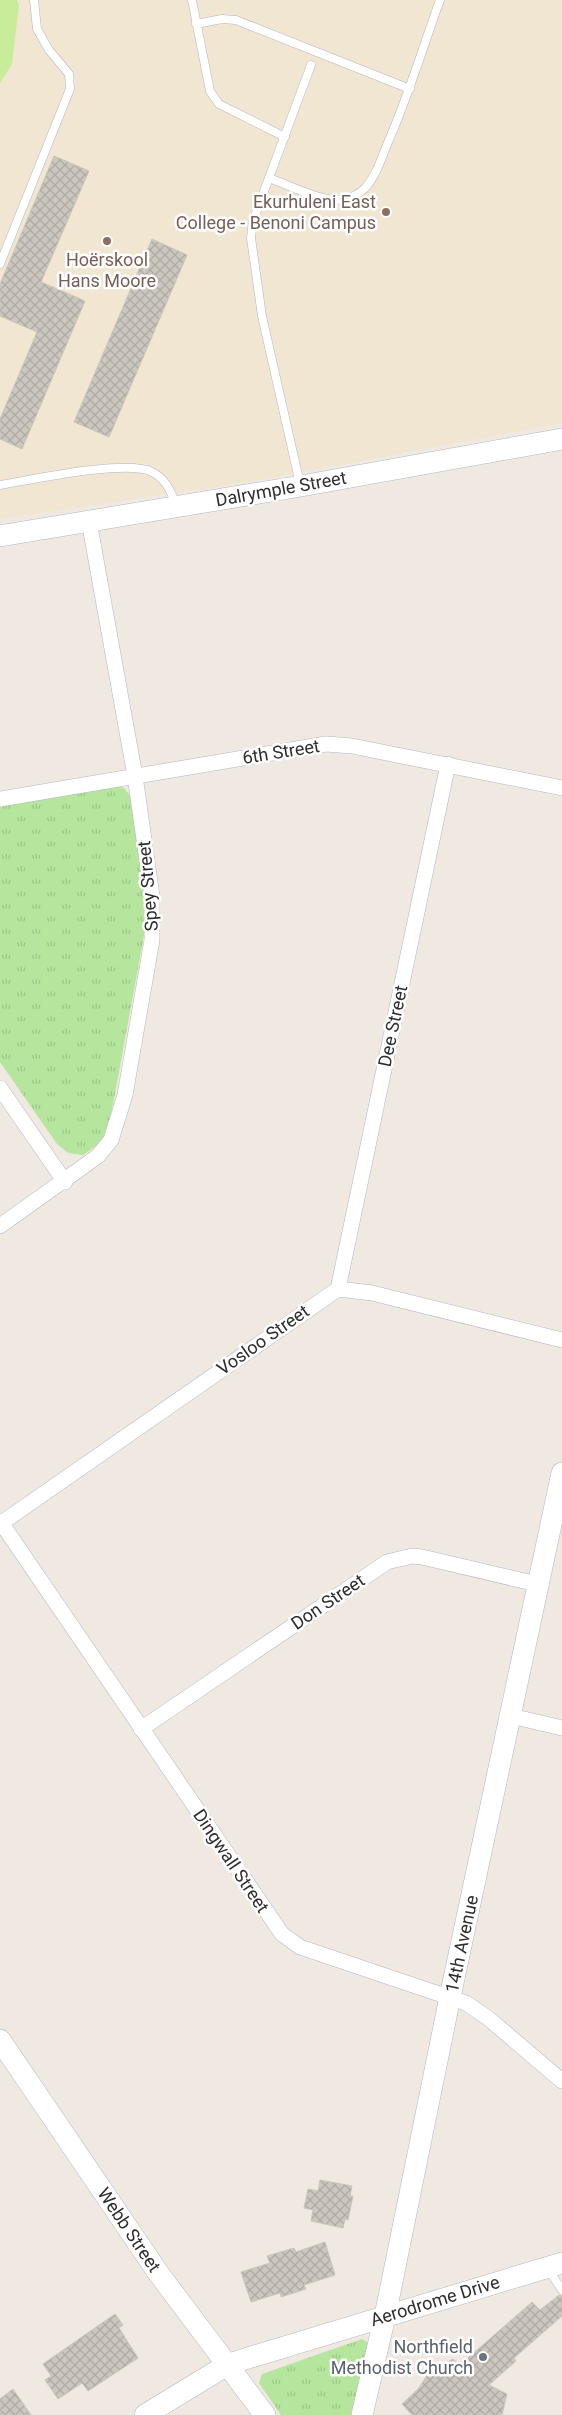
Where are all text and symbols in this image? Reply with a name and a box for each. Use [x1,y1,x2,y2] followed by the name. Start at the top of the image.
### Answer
[176,191,376,233] place label: Ekurhuleni East College - Benoni Campus
[380,206,392,218] marker: Ekurhuleni East College - Benoni Campus
[101,235,113,247] marker: Hoërskool Hans Moore
[58,249,156,291] place label: Hoërskool Hans Moore
[214,467,348,510] street label: Dalrymple Street
[241,735,321,768] street label: 6th Street
[133,840,162,932] street label: Spey Street
[374,983,411,1069] street label: Dee Street
[213,1300,313,1379] street label: Vosloo Street
[287,1569,368,1634] street label: Don Street
[189,1805,274,1917] street label: Dingwall Street
[441,1893,482,1995] street label: 14th Avenue
[93,2183,165,2276] street label: Webb Street
[368,2271,502,2330] street label: Aerodrome Drive
[331,2336,473,2378] place label: Northfield Methodist Church
[477,2351,489,2363] marker: Northfield Methodist Church

